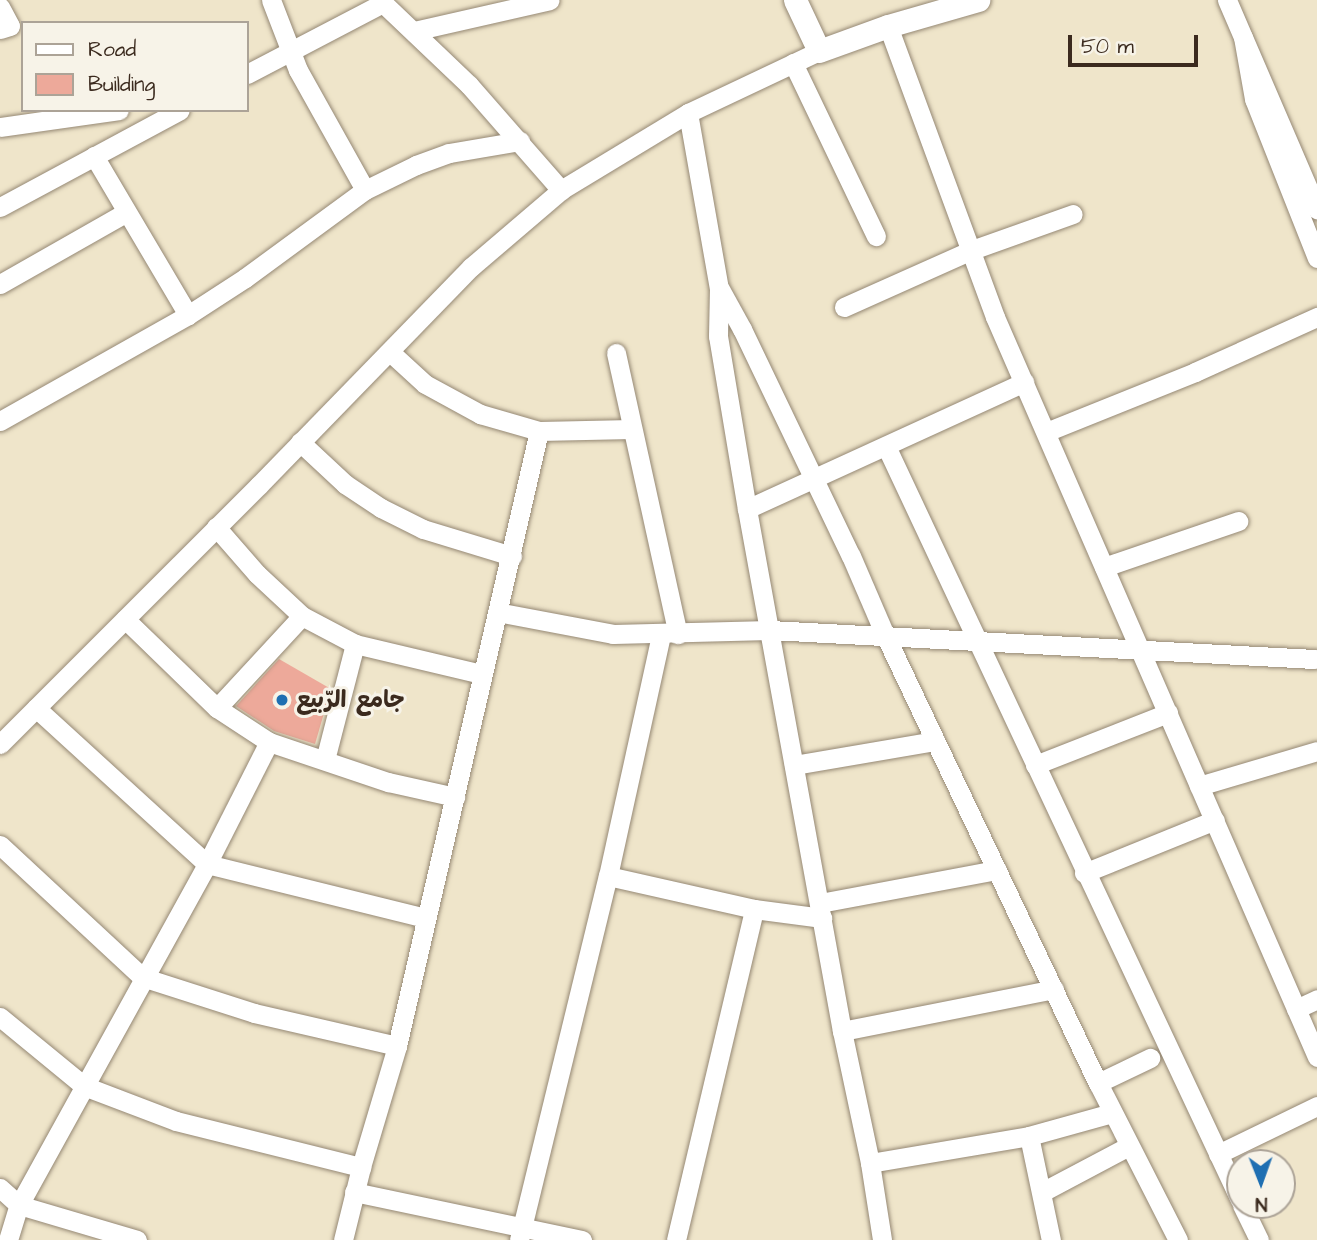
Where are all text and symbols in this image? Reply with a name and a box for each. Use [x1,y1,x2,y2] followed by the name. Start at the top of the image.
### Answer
[21,21,248,112] legend
[1072,21,1202,65] scale bar
[1081,32,1134,61] text: 50 m
[88,35,136,64] text: Road
[88,70,155,99] text: Building
[296,686,405,714] place label: جامع الرّبيع
[274,692,290,708] marker: جامع الرّبيع
[1226,1149,1296,1219] north arrow
[1255,1190,1268,1217] text: N

